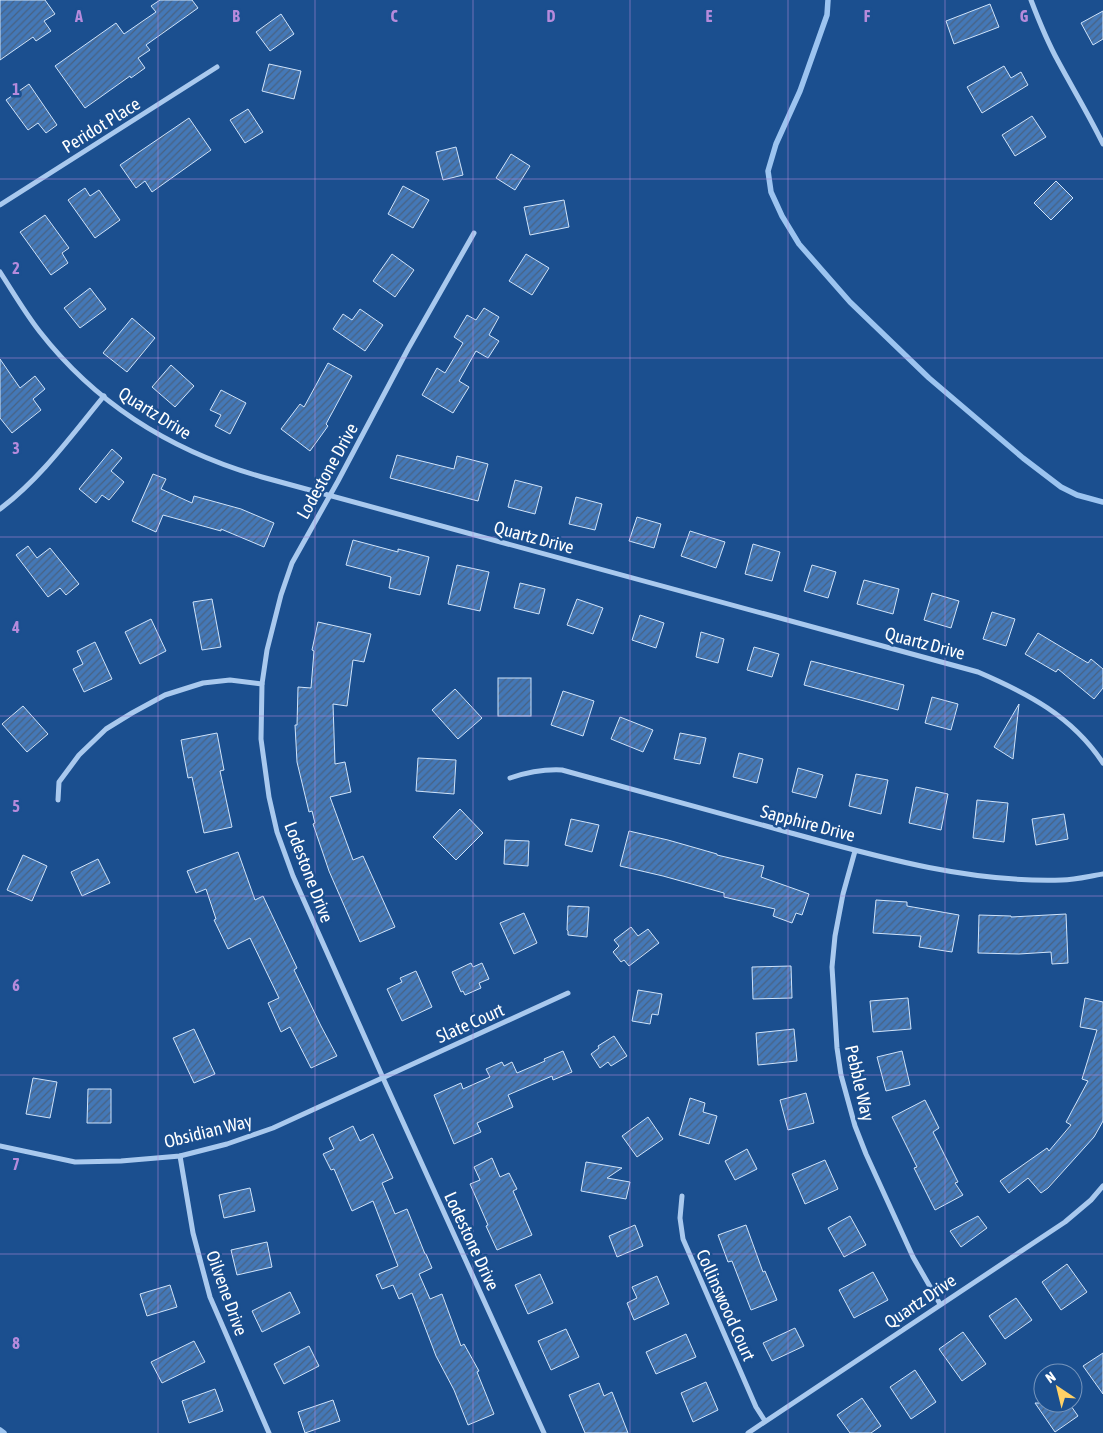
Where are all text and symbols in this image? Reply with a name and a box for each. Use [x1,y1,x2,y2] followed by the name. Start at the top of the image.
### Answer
[74,7,83,25] text: A
[232,7,240,25] text: B
[390,7,398,25] text: C
[547,7,556,25] text: D
[706,7,713,25] text: E
[864,7,871,25] text: F
[1020,7,1029,25] text: G
[12,80,20,98] text: 1
[58,93,144,157] street label: Peridot Place
[12,259,20,277] text: 2
[115,382,195,444] street label: Quartz Drive
[292,419,362,523] street label: Lodestone Drive
[12,439,20,457] text: 3
[492,516,576,558] street label: Quartz Drive
[11,618,20,636] text: 4
[883,622,967,664] street label: Quartz Drive
[12,797,20,815] text: 5
[759,800,857,846] street label: Sapphire Drive
[280,819,338,925] street label: Lodestone Drive
[12,976,20,994] text: 6
[433,999,507,1047] street label: Slate Court
[841,1043,879,1123] street label: Pebble Way
[162,1110,254,1152] street label: Obsidian Way
[12,1155,20,1173] text: 7
[440,1188,504,1294] street label: Lodestone Drive
[692,1246,760,1364] street label: Collinswood Court
[202,1248,252,1338] street label: Oilvene Drive
[880,1269,960,1333] street label: Quartz Drive
[12,1334,20,1352] text: 8
[1033,1363,1083,1413] north arrow
[1043,1368,1059,1386] text: N

